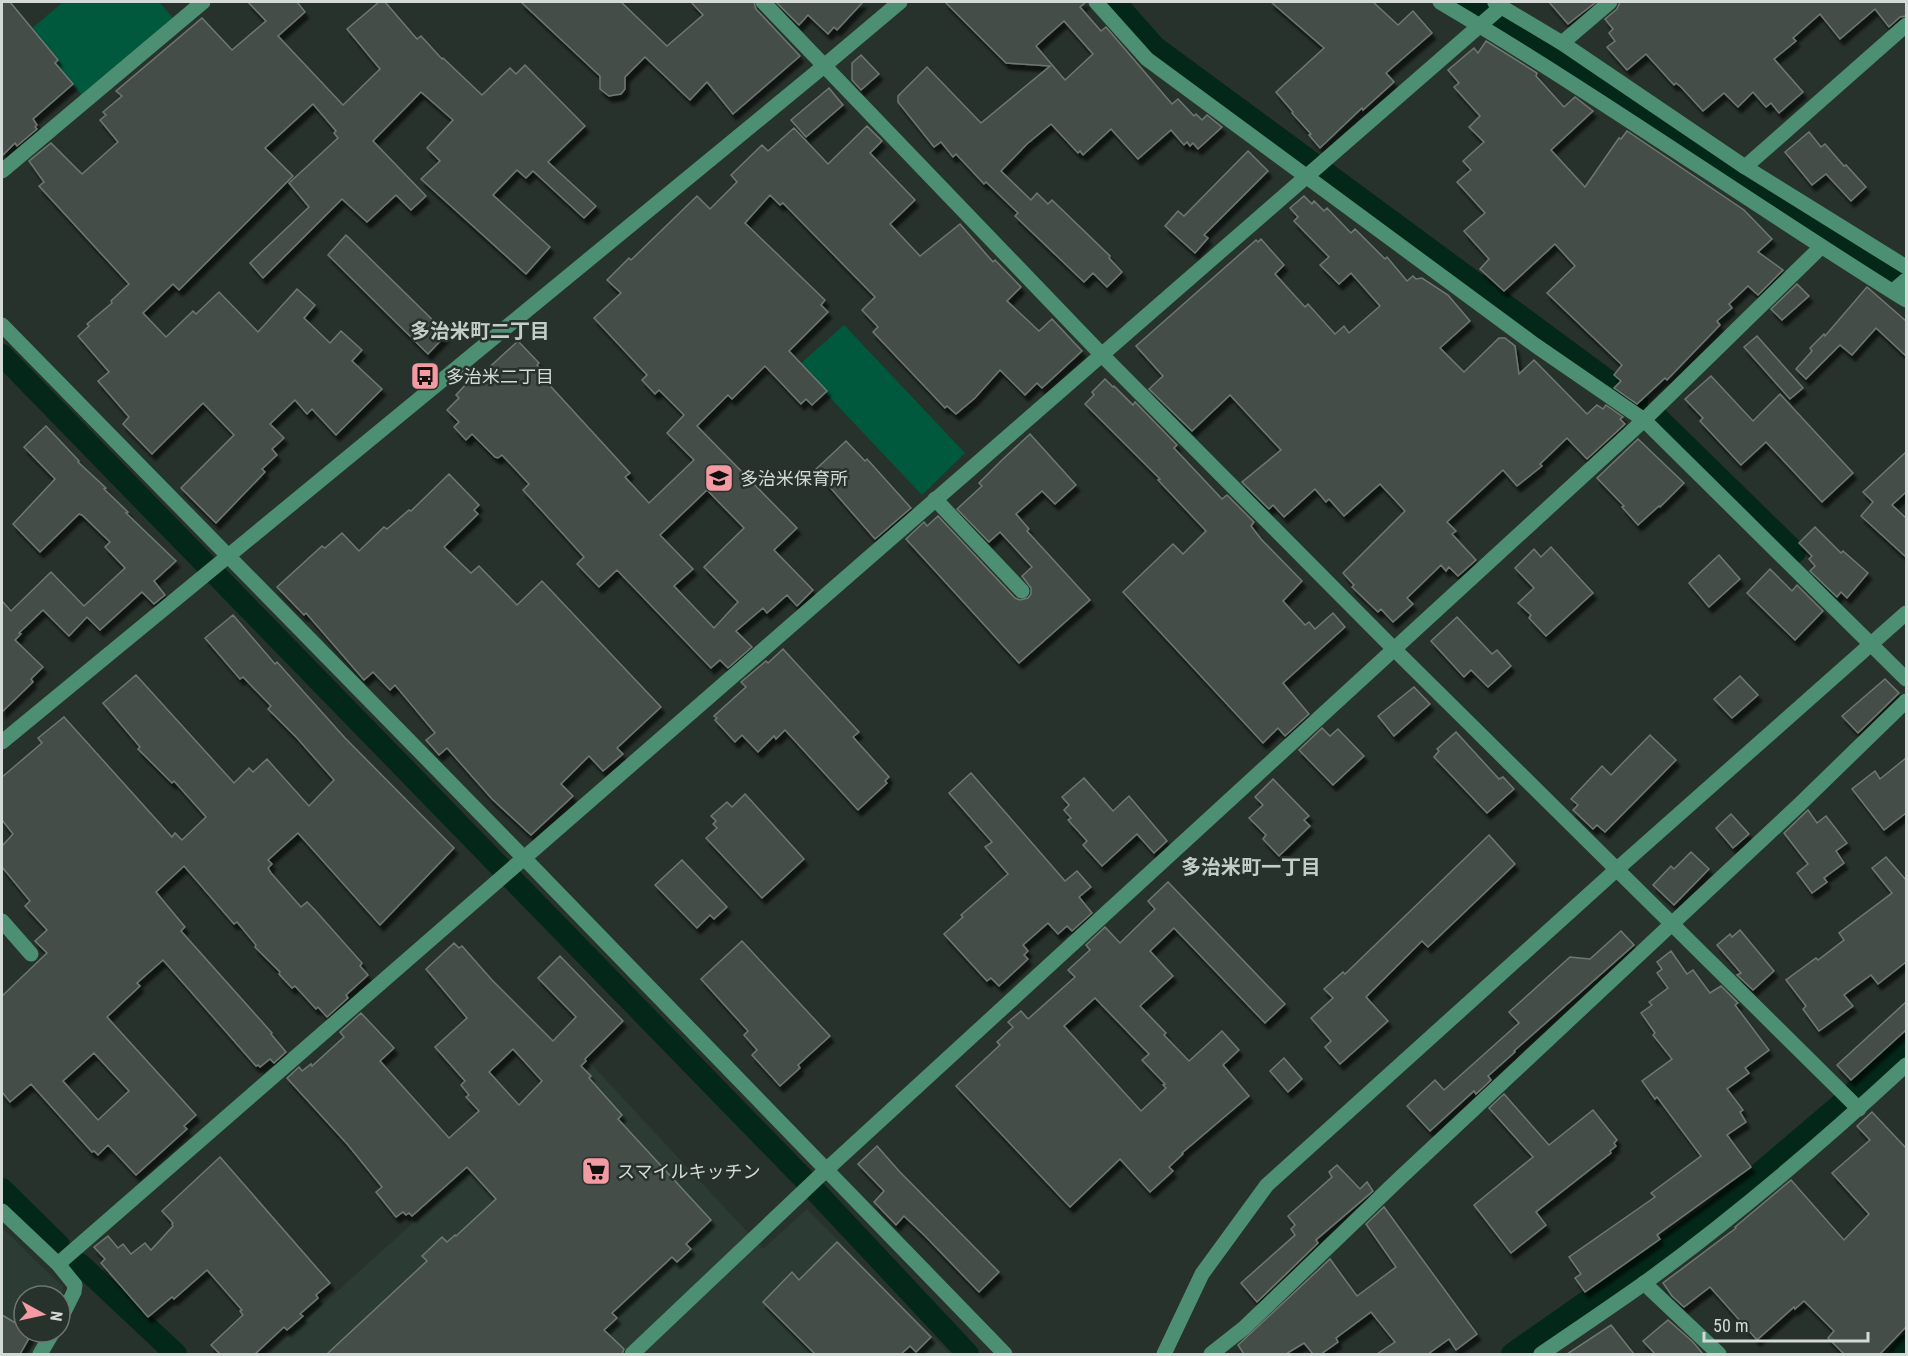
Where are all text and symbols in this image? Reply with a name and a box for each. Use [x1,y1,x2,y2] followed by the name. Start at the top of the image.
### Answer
[410,319,550,343] district label: 多治米町二丁目
[409,360,441,392] bus stop icon: 多治米二丁目
[446,366,554,387] place label: 多治米二丁目
[703,462,735,494] school or university icon: 多治米保育所
[740,468,848,489] place label: 多治米保育所
[1181,855,1321,879] district label: 多治米町一丁目
[580,1155,612,1187] supermarket icon: スマイルキッチン
[617,1161,760,1182] place label: スマイルキッチン
[12,1284,72,1344] north arrow
[1704,1305,1868,1343] scale bar
[46,1310,66,1322] text: N
[1713,1315,1748,1336] text: 50 m

